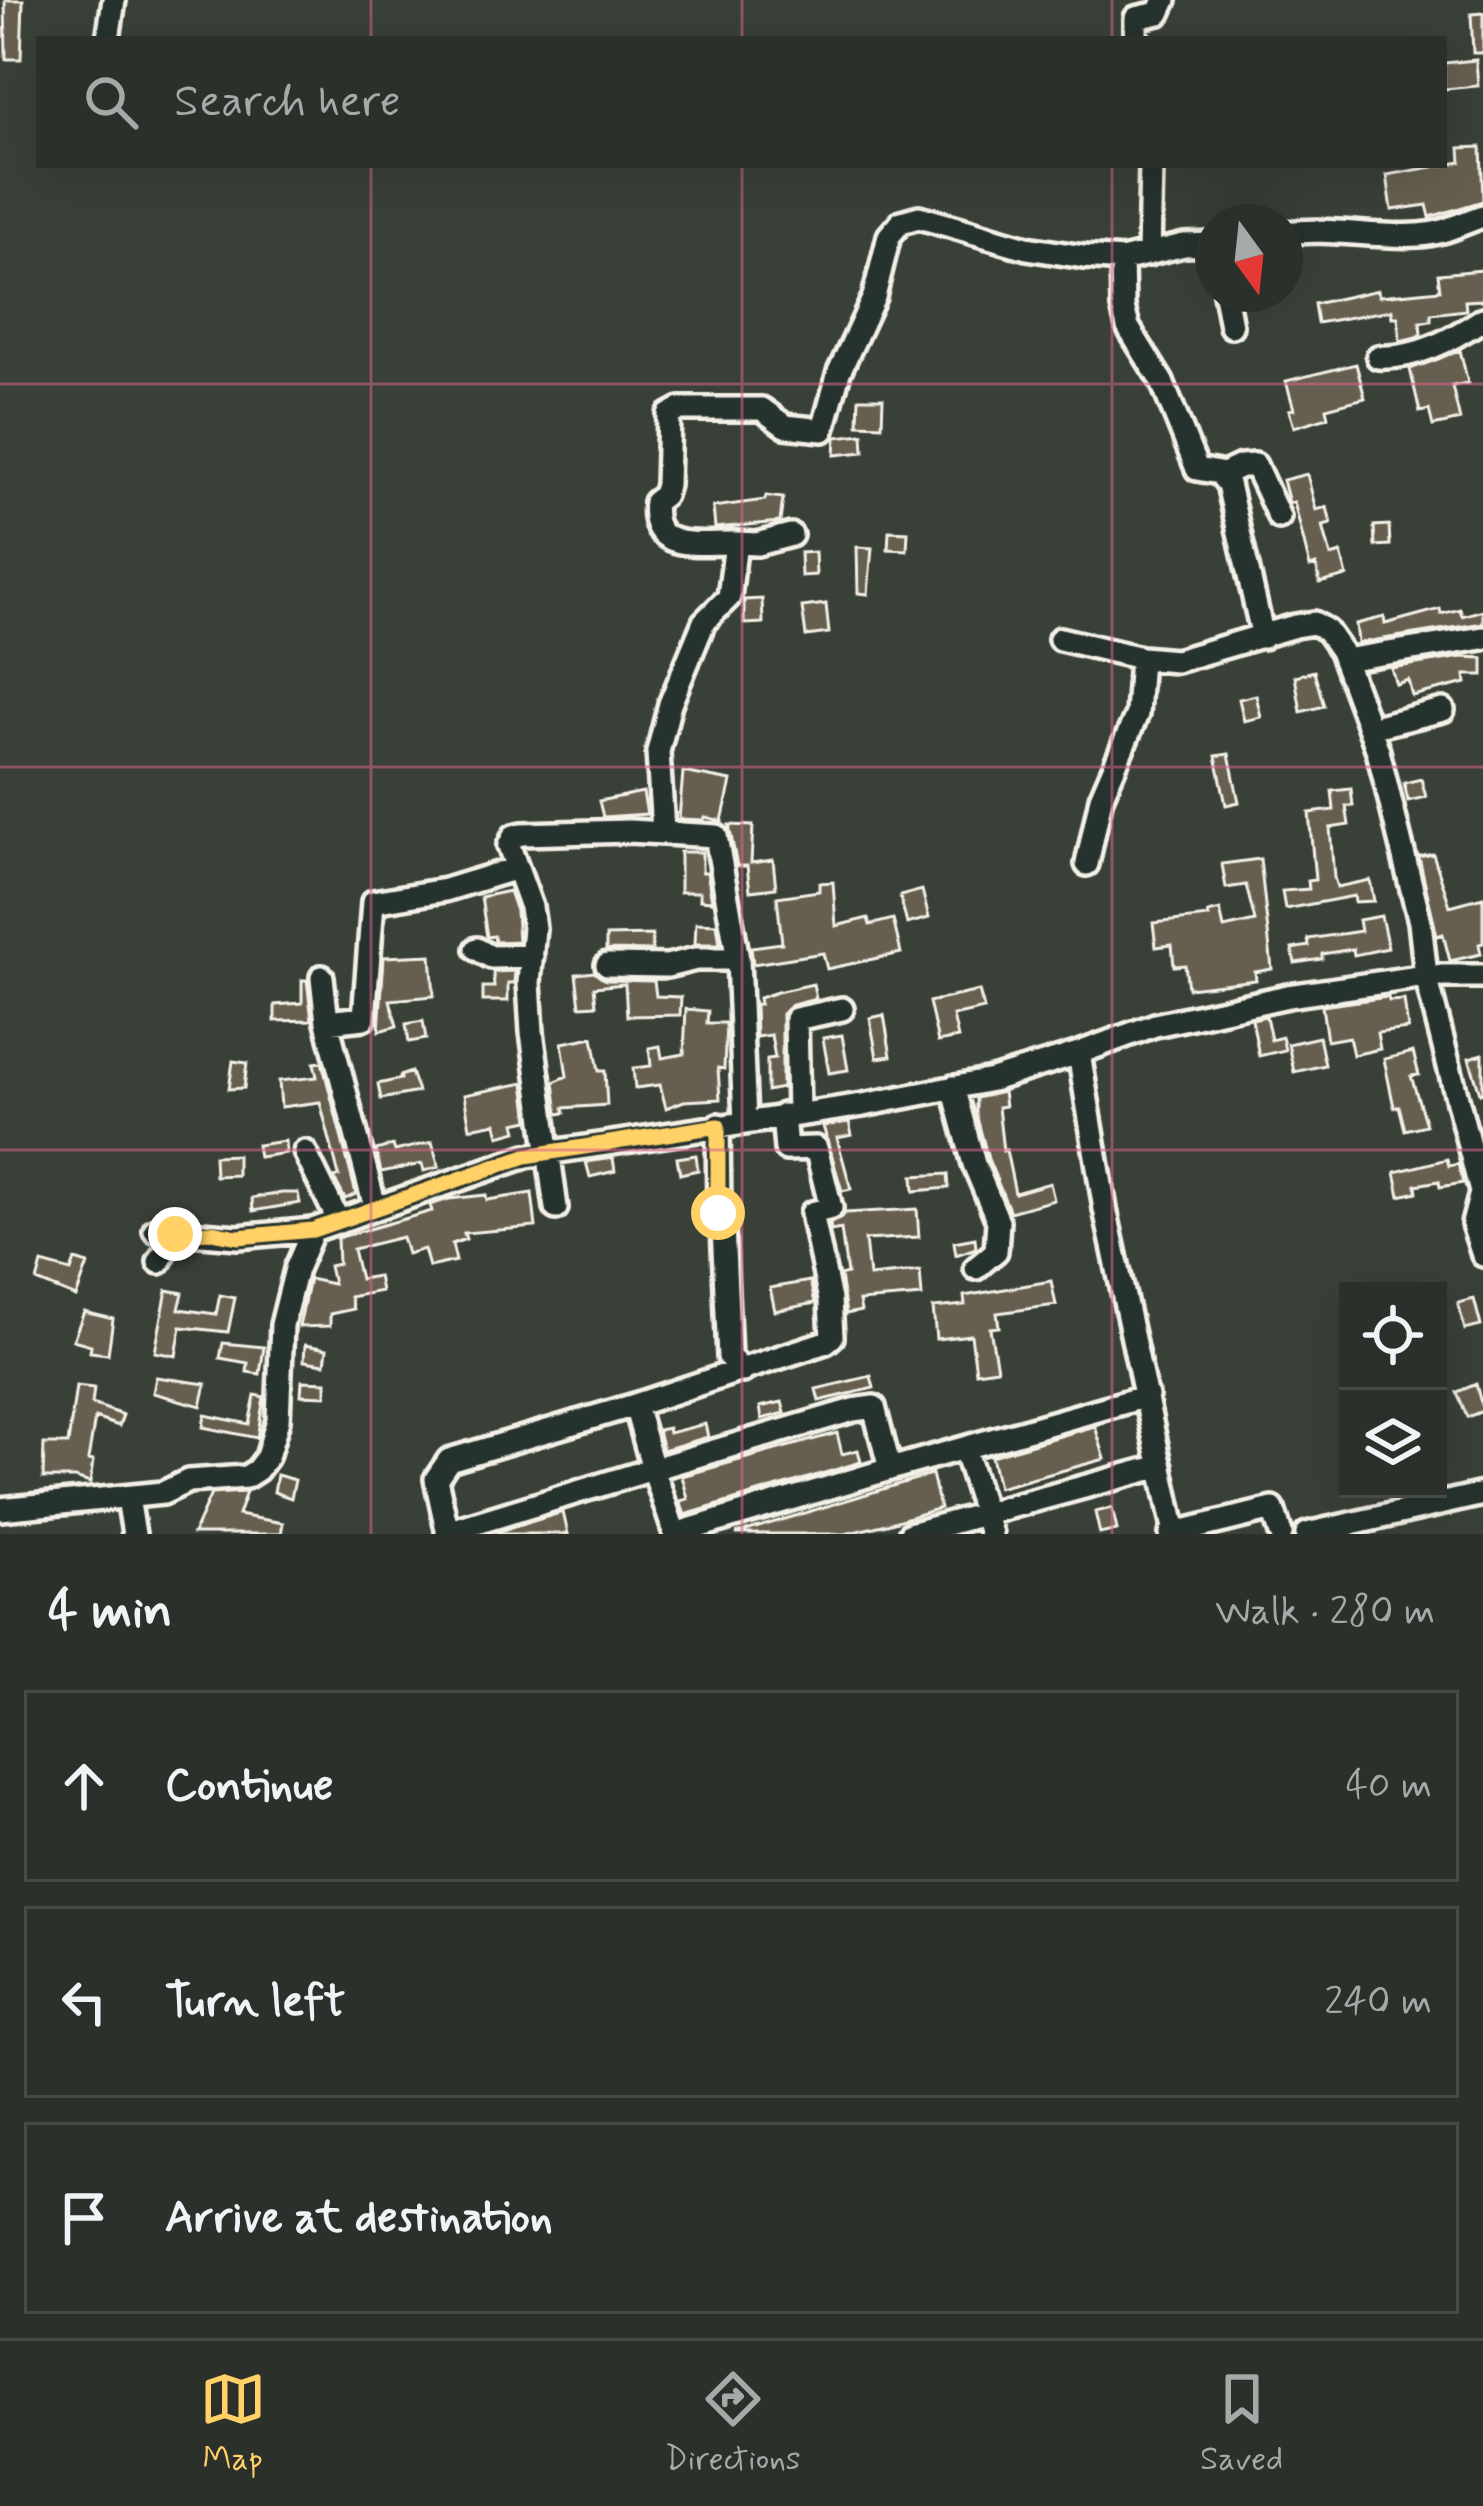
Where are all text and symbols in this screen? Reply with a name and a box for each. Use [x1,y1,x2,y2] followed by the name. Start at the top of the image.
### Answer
[36,36,1447,168] search box
[78,69,144,135] icon: search
[174,73,401,132] text: Search here
[1195,204,1303,312] north arrow
[691,1186,745,1240] route start
[148,1207,202,1261] route end
[1339,1282,1447,1498] map controls
[1339,1282,1447,1390] button: locate
[1339,1390,1447,1498] button: layers
[48,1579,172,1645] text: 4 min
[1215,1587,1435,1638] text: Walk · 280 m
[51,1753,117,1819] icon: ahead
[165,1757,333,1816] text: Continue
[1345,1761,1432,1812] text: 40 m
[51,1969,117,2035] icon: left
[165,1973,345,2032] text: Turn left
[1324,1977,1432,2028] text: 240 m
[51,2185,117,2251] icon: arrive
[165,2189,553,2248] text: Arrive at destination
[200,2366,266,2482] tab: Map
[665,2366,801,2482] tab: Directions
[1200,2366,1283,2482] tab: Saved

